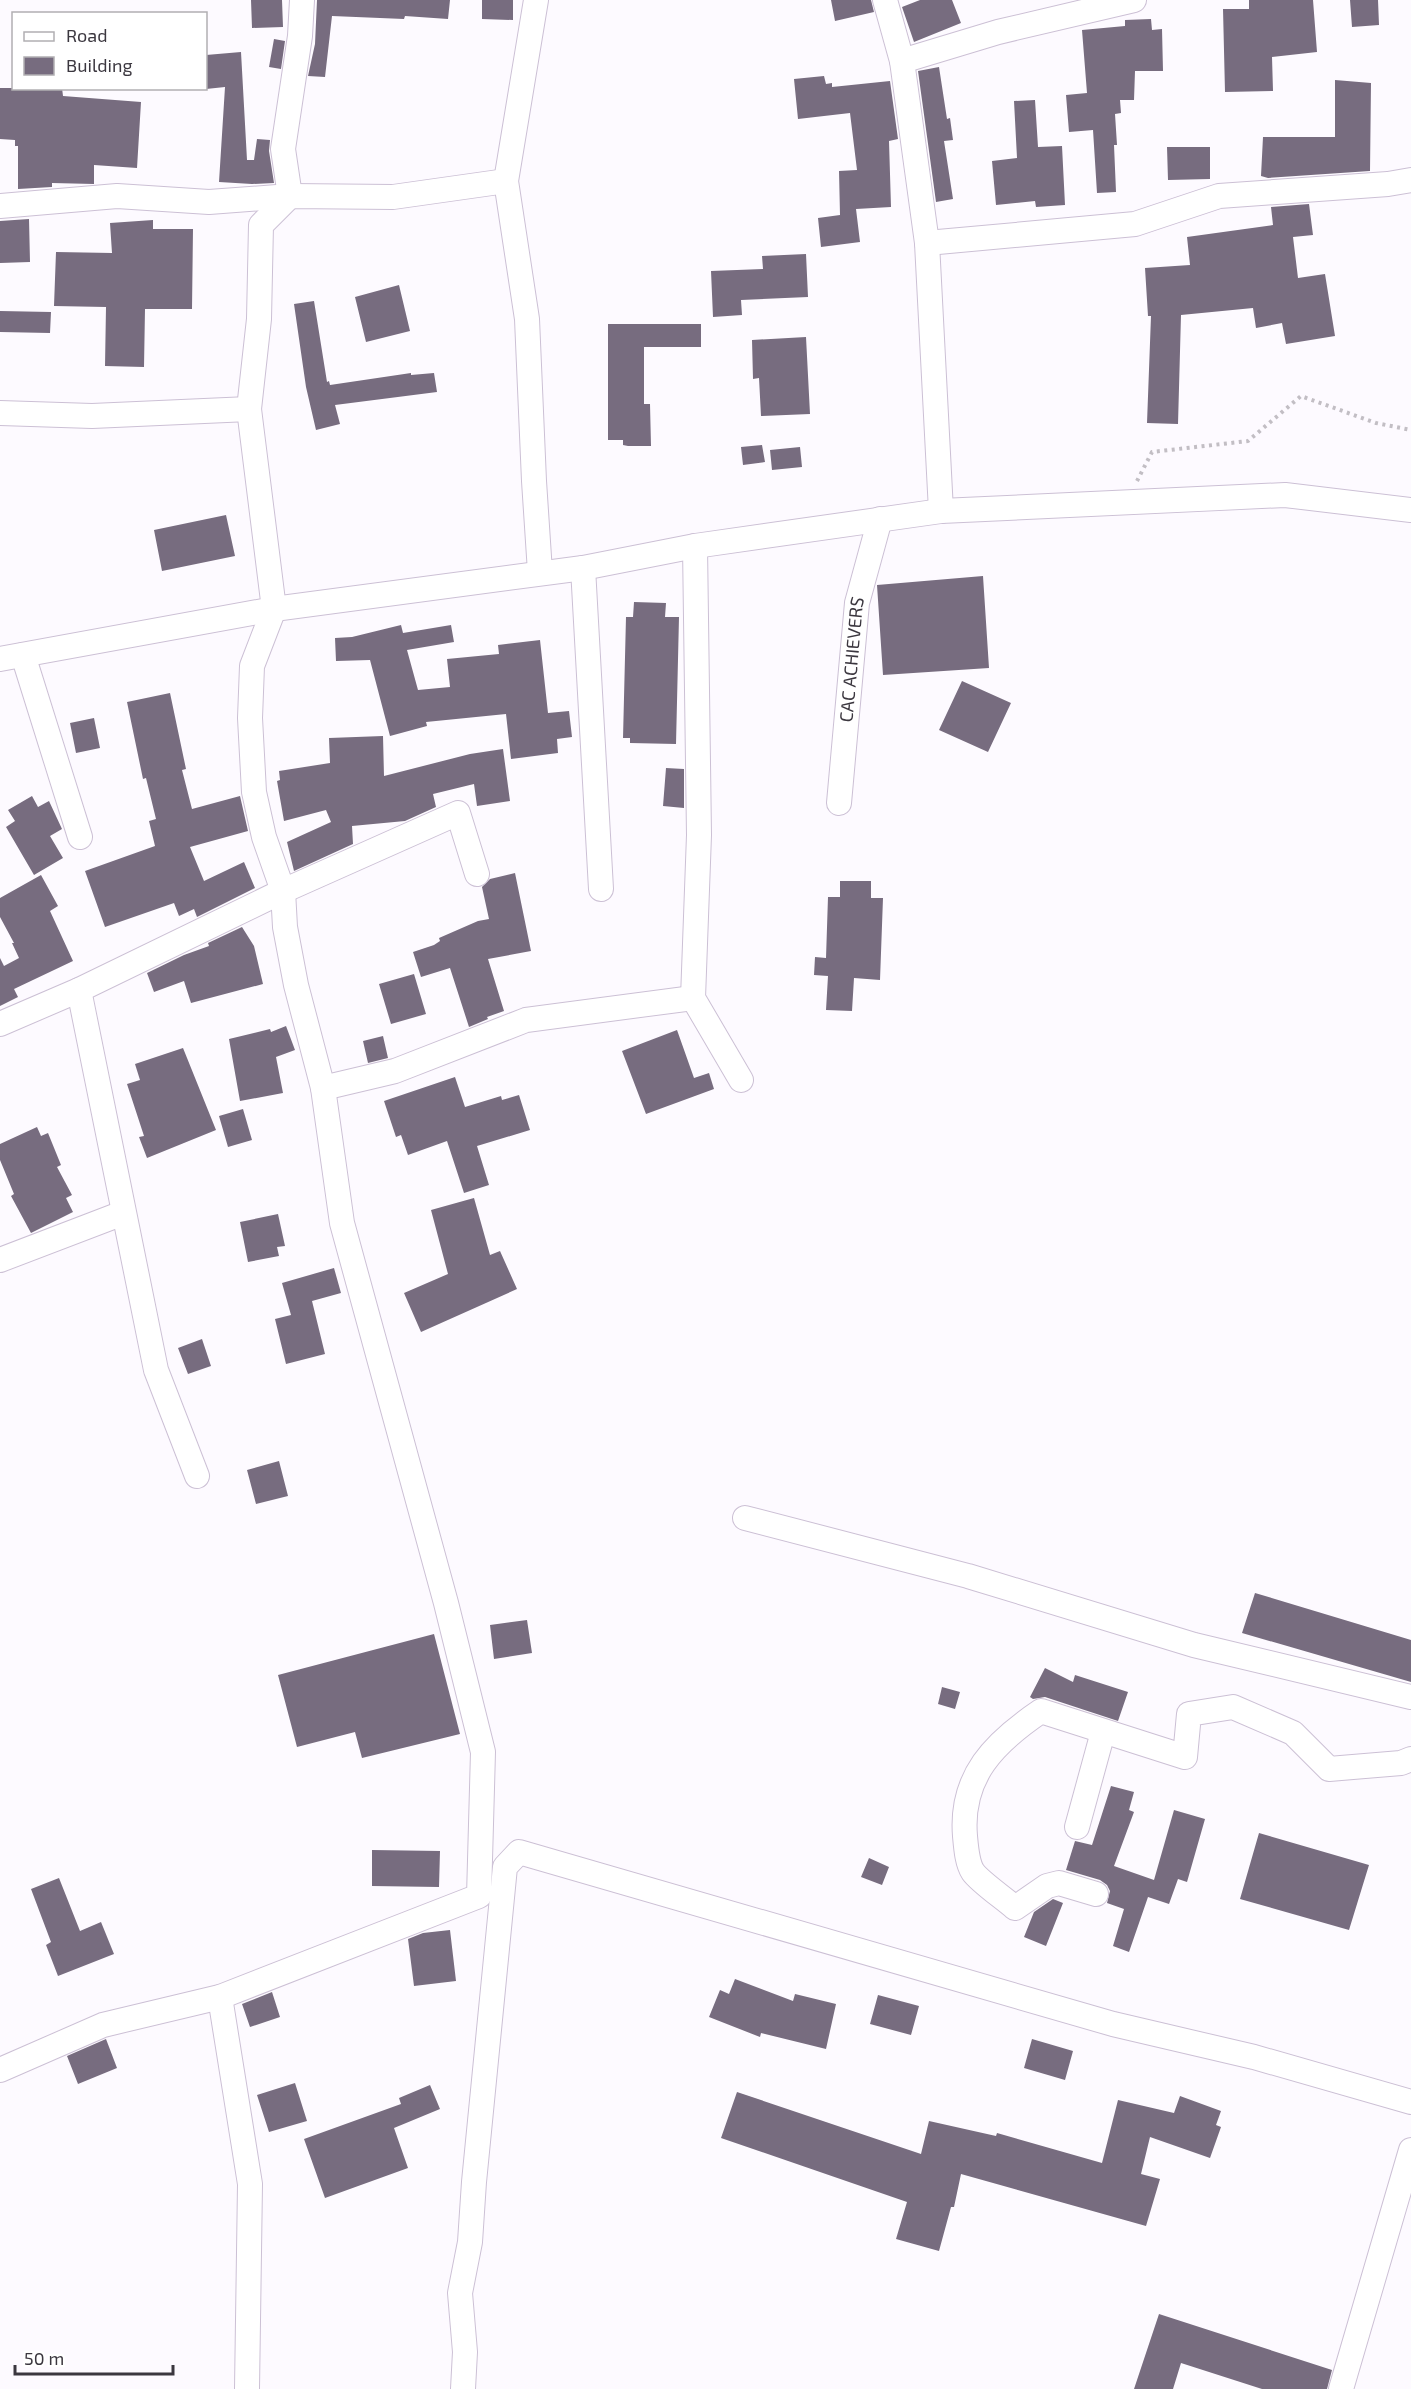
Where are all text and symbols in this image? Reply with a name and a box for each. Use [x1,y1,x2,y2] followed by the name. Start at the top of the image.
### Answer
[12,12,207,90] legend
[66,24,107,46] text: Road
[66,54,133,76] text: Building
[834,594,868,723] street label: CAC ACHIEVERS
[15,2338,172,2376] scale bar
[24,2347,64,2369] text: 50 m

